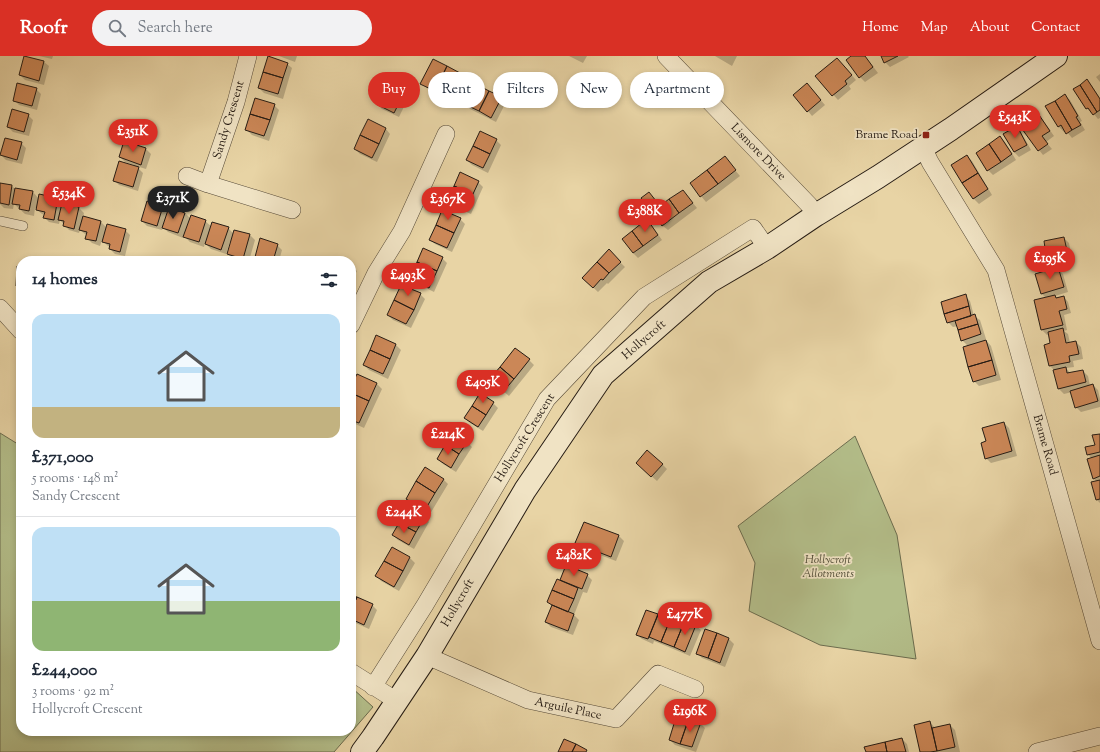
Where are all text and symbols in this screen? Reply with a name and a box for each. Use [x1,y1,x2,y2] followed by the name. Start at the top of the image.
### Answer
[92,10,372,46] search box
[20,15,68,42] text: Roofr
[106,17,128,39] icon: search
[138,18,213,39] text: Search here
[862,18,899,38] text: Home
[921,18,948,38] text: Map
[970,18,1009,38] text: About
[1031,18,1080,38] text: Contact
[368,72,420,108] chip: Buy
[428,72,485,108] chip: Rent
[493,72,558,108] chip: Filters
[566,72,622,108] chip: New
[630,72,724,108] chip: Apartment
[209,79,249,161] street label: Sandy Crescent
[987,105,1043,139] pin: £543K
[999,109,1031,127] text: £543K
[105,119,161,153] pin: £351K
[726,119,790,185] street label: Lismore Drive
[118,123,148,141] text: £351K
[855,126,918,144] place label: Brame Road
[921,130,931,140] marker: Brame Road
[41,181,97,215] pin: £534K
[53,185,85,203] text: £534K
[145,186,201,220] pin: £371K
[420,187,476,221] pin: £367K
[157,190,189,208] text: £371K
[431,191,465,209] text: £367K
[617,199,673,233] pin: £388K
[628,203,662,221] text: £388K
[1022,246,1078,280] pin: £195K
[1034,250,1066,268] text: £195K
[380,263,436,297] pin: £493K
[391,267,425,285] text: £493K
[32,268,98,292] text: 14 homes
[318,269,340,291] icon: filters
[618,316,670,364] street label: Hollycroft
[150,340,222,412] icon: home
[455,370,511,404] pin: £405K
[466,374,500,392] text: £405K
[490,390,560,486] street label: Hollycroft Crescent
[1028,412,1062,478] street label: Brame Road
[420,422,476,456] pin: £214K
[431,426,465,444] text: £214K
[32,446,93,470] text: £371,000
[32,470,118,488] text: 5 rooms · 148 m²
[32,488,120,506] text: Sandy Crescent
[376,500,432,534] pin: £244K
[386,504,422,522] text: £244K
[546,543,602,577] pin: £482K
[556,547,592,565] text: £482K
[802,551,854,583] park label: Hollycroft Allotments
[150,553,222,625] icon: home
[437,576,479,630] street label: Hollycroft
[657,602,713,636] pin: £477K
[667,606,703,624] text: £477K
[32,659,97,683] text: £244,000
[32,683,114,701] text: 3 rooms · 92 m²
[533,693,604,725] street label: Arguile Place
[662,699,718,733] pin: £196K
[32,701,143,719] text: Hollycroft Crescent
[673,703,707,721] text: £196K

